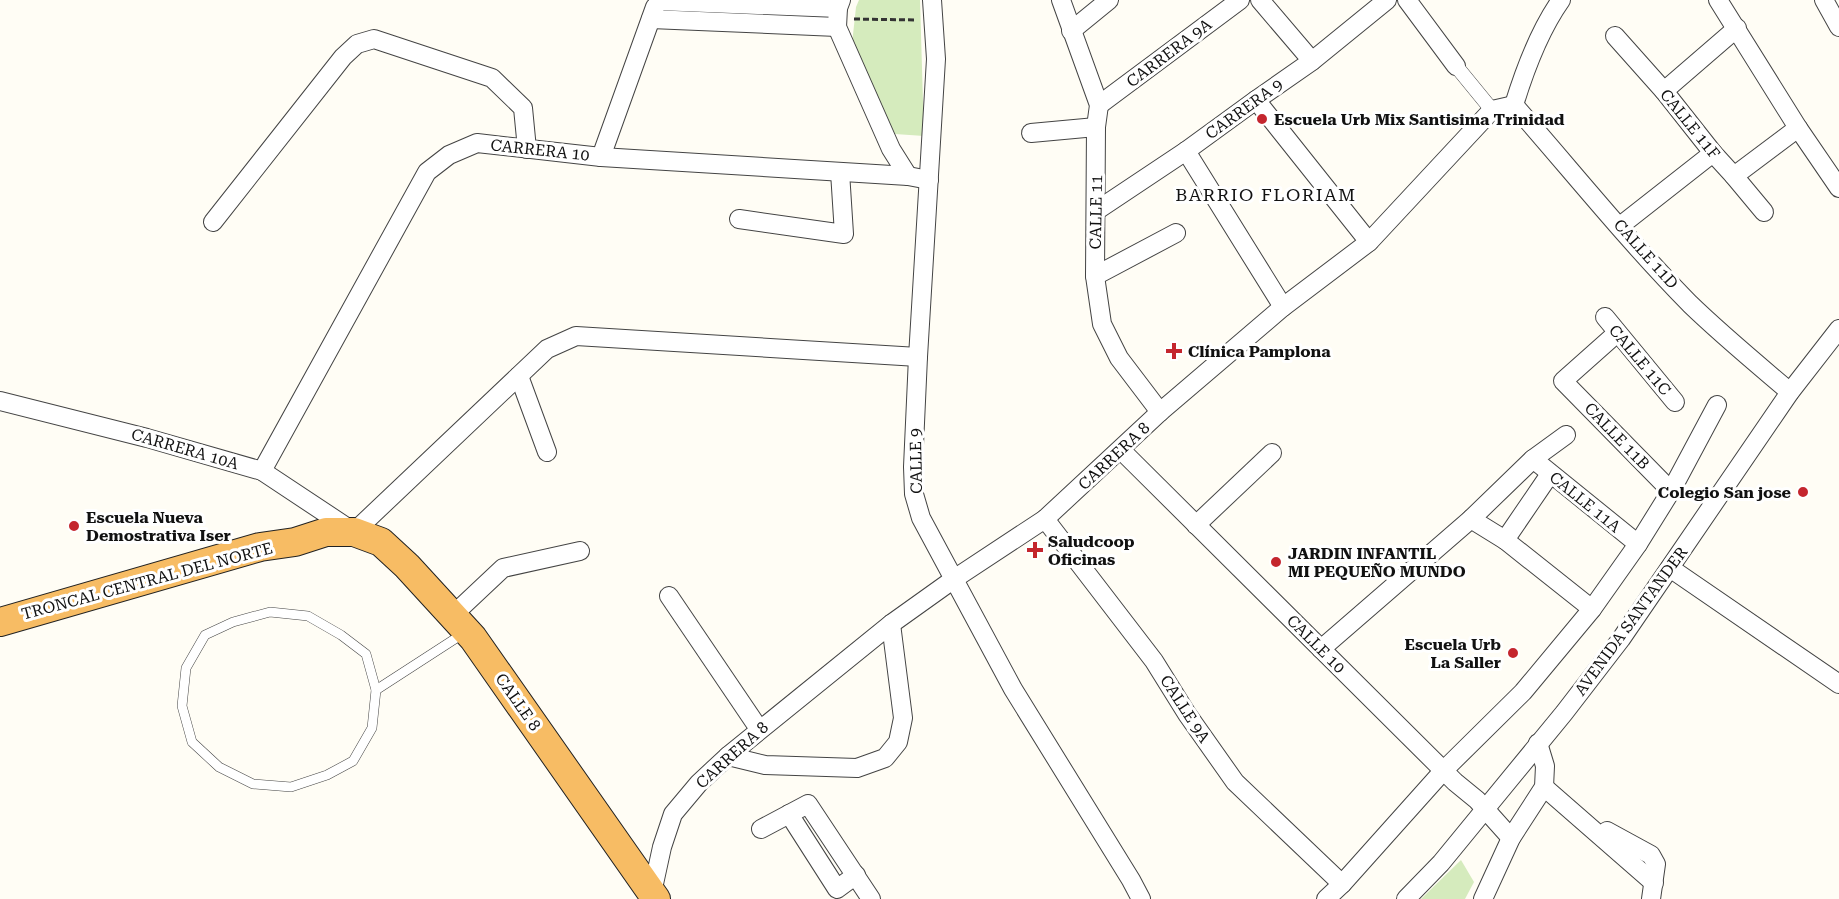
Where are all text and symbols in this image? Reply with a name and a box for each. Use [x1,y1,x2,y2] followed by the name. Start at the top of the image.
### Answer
[1123,14,1216,91] street label: CARRERA 9A
[1202,75,1286,143] street label: CARRERA 9
[1656,85,1724,163] street label: CALLE 11F
[1274,110,1565,129] place label: Escuela Urb Mix Santisima Trinidad
[1255,112,1269,126] marker: Escuela Urb Mix Santisima Trinidad
[489,135,591,165] street label: CARRERA 10
[1086,174,1106,250] street label: CALLE 11
[1175,184,1357,205] district label: BARRIO FLORIAM
[1610,215,1682,293] street label: CALLE 11D
[1605,321,1675,399] street label: CALLE 11C
[1165,342,1183,360] marker: Clínica Pamplona
[1188,342,1331,361] place label: Clínica Pamplona
[1581,399,1653,473] street label: CALLE 11B
[1074,418,1154,494] street label: CARRERA 8
[129,425,242,474] street label: CARRERA 10A
[906,428,926,494] street label: CALLE 9
[1546,468,1625,537] street label: CALLE 11A
[1658,483,1791,502] place label: Colegio San jose
[1796,485,1810,499] marker: Colegio San jose
[86,508,231,545] place label: Escuela Nueva Demostrativa Iser
[67,519,81,533] marker: Escuela Nueva Demostrativa Iser
[1048,532,1135,569] place label: Saludcoop Oficinas
[19,538,275,624] street label: TRONCAL CENTRAL DEL NORTE
[1026,541,1044,559] marker: Saludcoop Oficinas
[1571,543,1691,699] street label: AVENIDA SANTANDER
[1288,544,1466,581] place label: JARDIN INFANTIL MI PEQUEÑO MUNDO
[1269,555,1283,569] marker: JARDIN INFANTIL MI PEQUEÑO MUNDO
[1283,611,1349,677] street label: CALLE 10
[1404,635,1501,672] place label: Escuela Urb La Saller
[1506,646,1520,660] marker: Escuela Urb La Saller
[491,670,545,734] street label: CALLE 8
[1156,672,1214,747] street label: CALLE 9A
[692,718,772,792] street label: CARRERA 8

